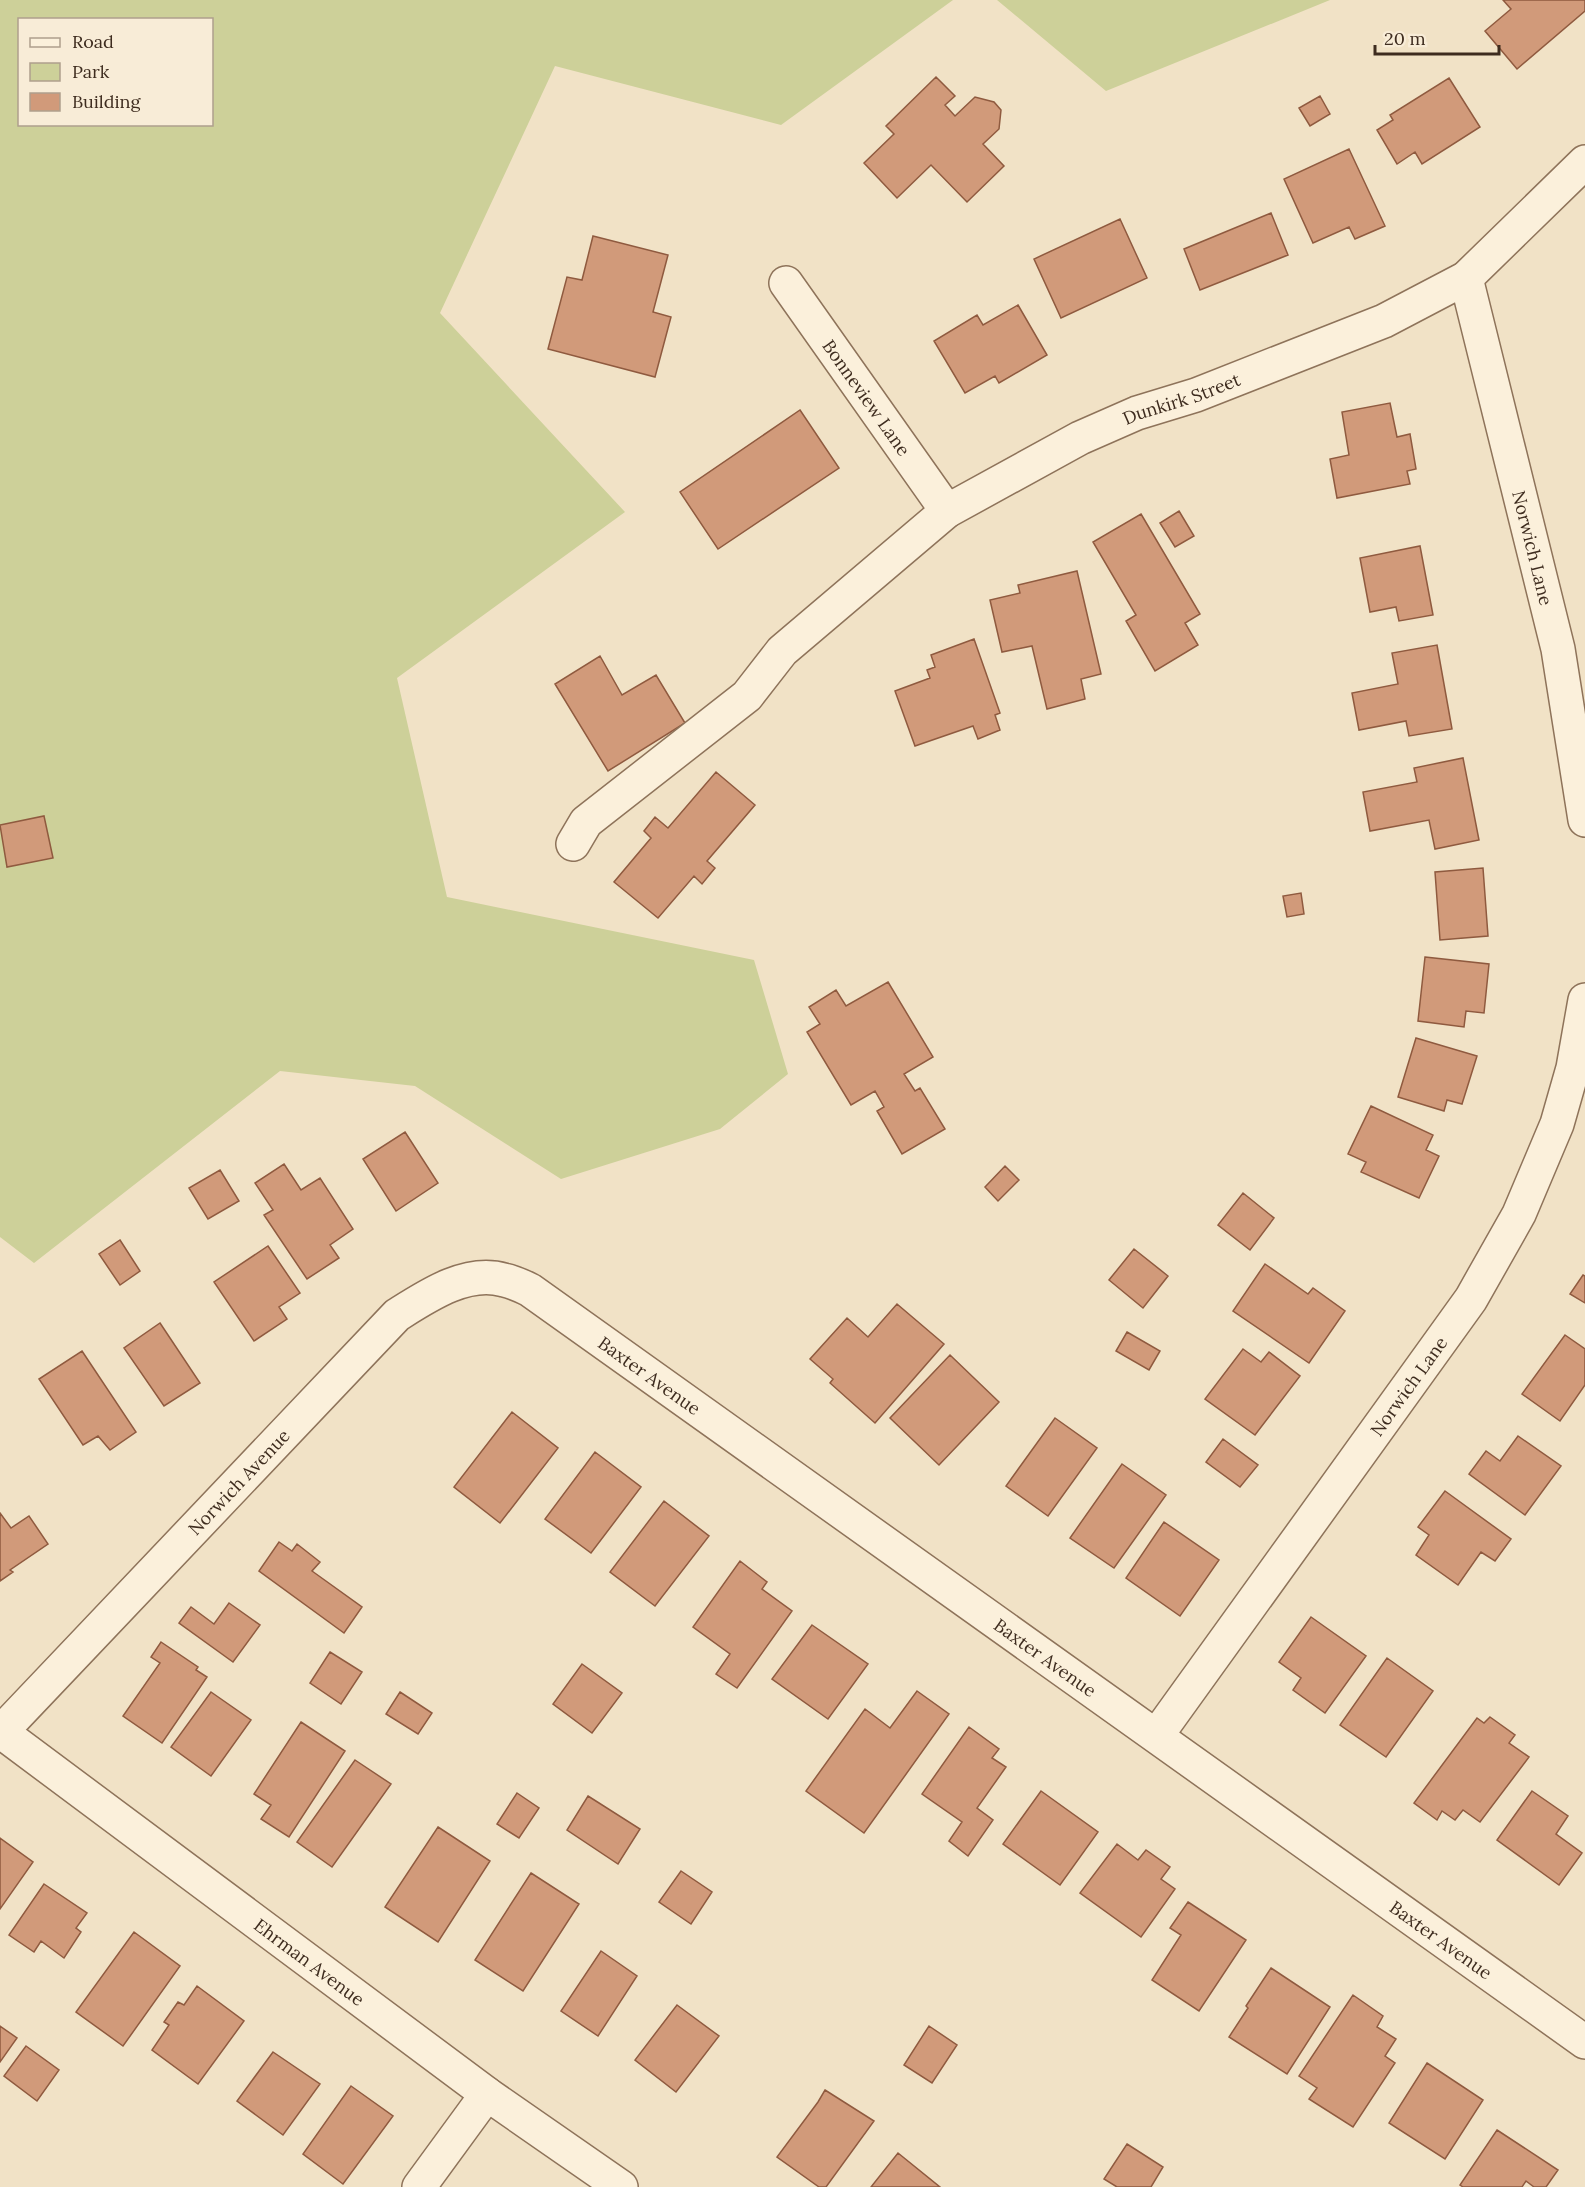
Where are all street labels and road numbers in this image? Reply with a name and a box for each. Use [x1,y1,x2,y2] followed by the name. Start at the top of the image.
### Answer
[818,335,916,460] street label: Bonneview Lane
[1119,367,1243,430] street label: Dunkirk Street
[1508,488,1558,608] street label: Norwich Lane
[594,1331,706,1420] street label: Baxter Avenue
[1365,1332,1452,1440] street label: Norwich Lane
[183,1424,294,1540] street label: Norwich Avenue
[990,1613,1101,1702] street label: Baxter Avenue
[1385,1895,1497,1984] street label: Baxter Avenue
[250,1913,369,2010] street label: Ehrman Avenue

